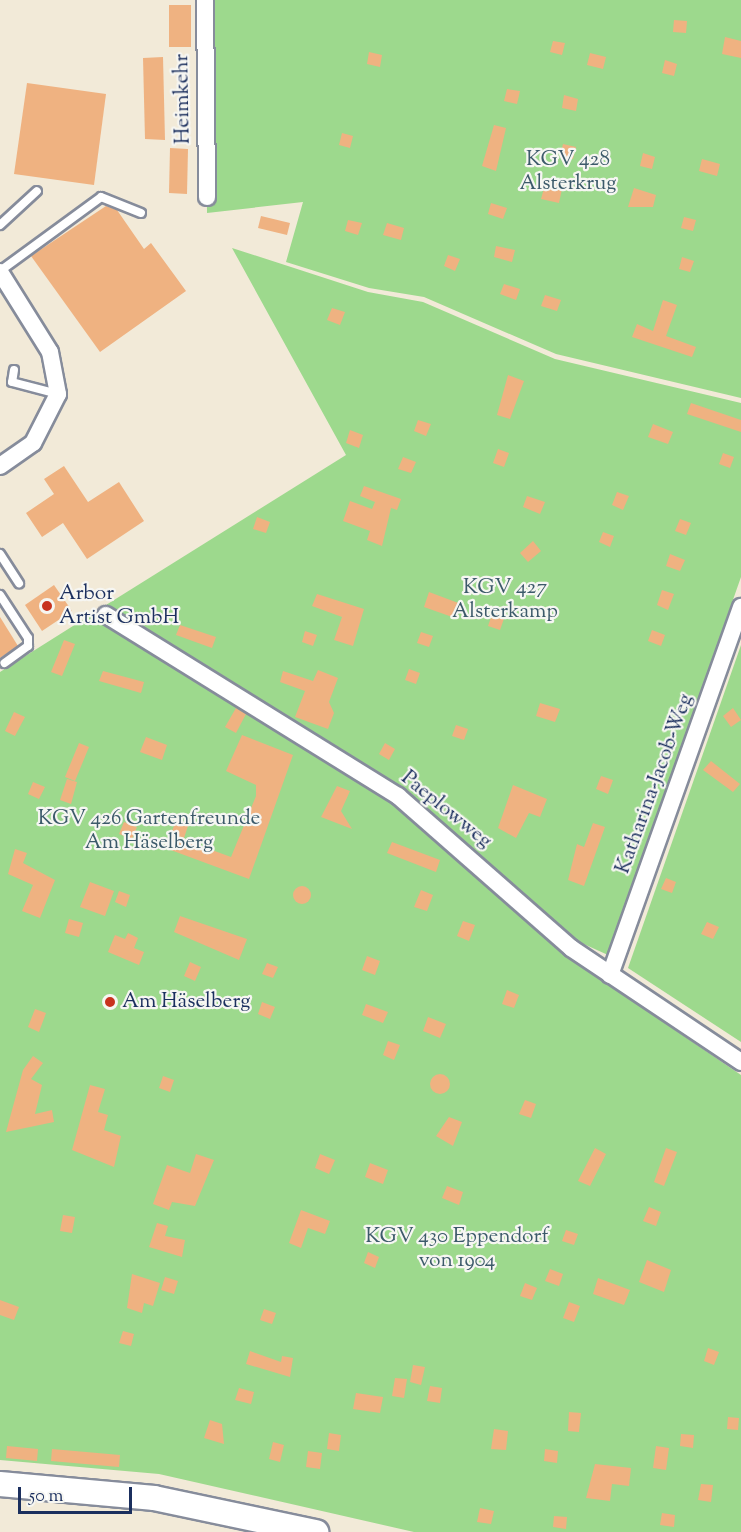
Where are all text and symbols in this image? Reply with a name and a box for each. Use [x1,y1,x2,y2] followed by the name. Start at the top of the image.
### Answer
[170,54,196,144] street label: Heimkehr
[519,147,617,197] park label: KGV 428 Alsterkrug
[452,575,558,625] park label: KGV 427 Alsterkamp
[59,581,179,631] place label: Arbor Artist GmbH
[40,599,54,613] marker: Arbor Artist GmbH
[611,691,699,877] street label: Katharina-Jacob-Weg
[396,766,496,854] street label: Paeplowweg
[38,806,260,856] park label: KGV 426 Gartenfreunde Am Häselberg
[122,989,251,1015] place label: Am Häselberg
[103,995,117,1009] marker: Am Häselberg
[365,1224,549,1274] park label: KGV 430 Eppendorf von 1904
[21,1475,135,1513] scale bar
[29,1484,63,1510] text: 50 m

